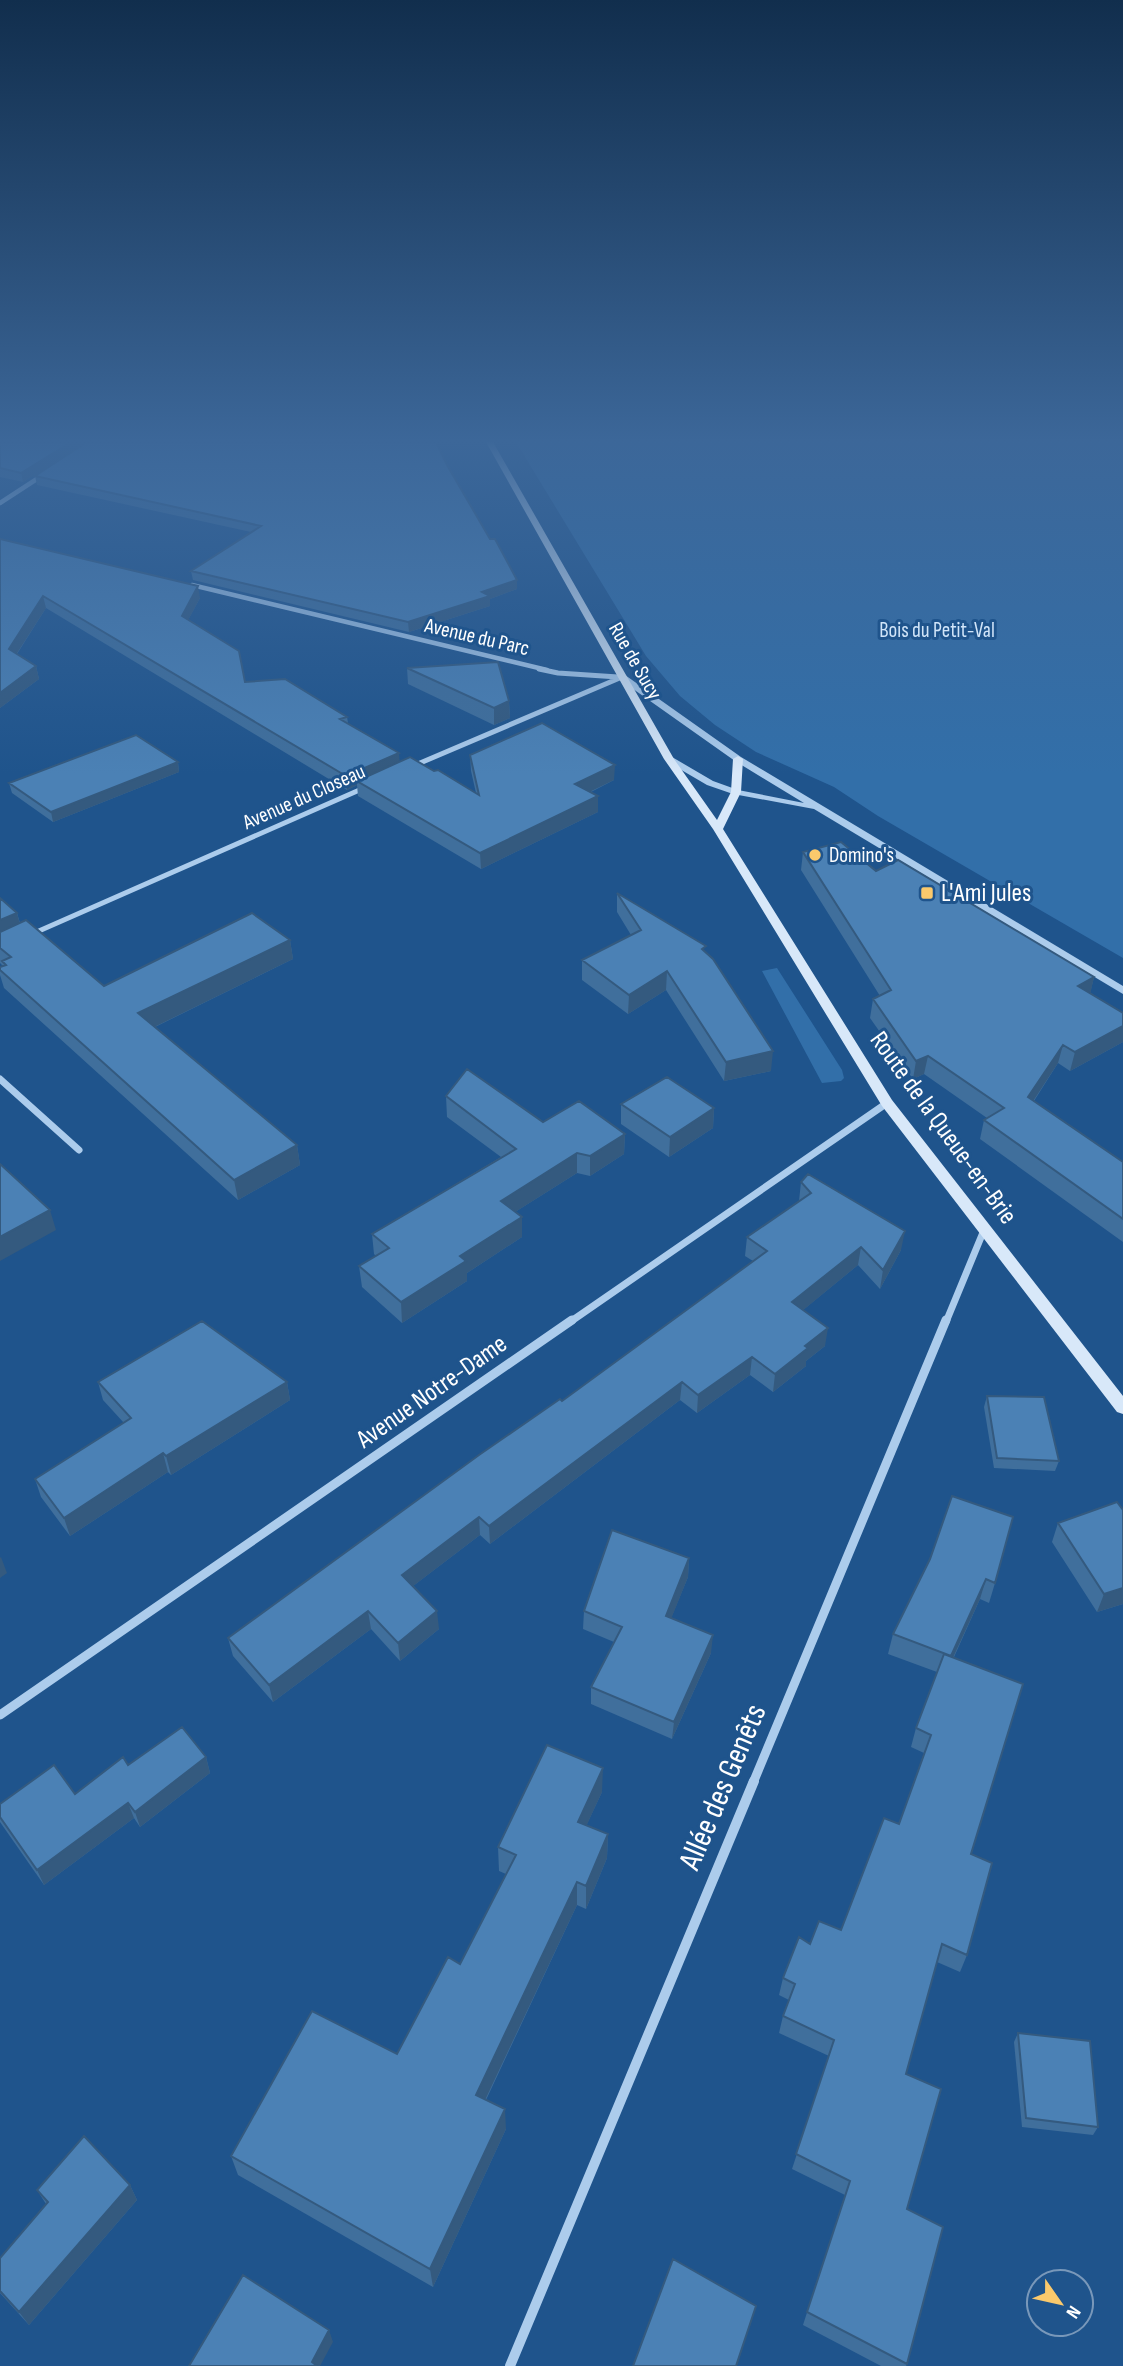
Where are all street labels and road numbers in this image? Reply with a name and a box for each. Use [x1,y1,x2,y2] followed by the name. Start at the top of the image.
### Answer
[421,613,532,661] street label: Avenue du Parc
[603,618,667,704] street label: Rue de Sucy
[238,759,369,836] street label: Avenue du Closeau
[863,1026,1023,1230] street label: Route de la Queue-en-Brie
[350,1329,513,1456] street label: Avenue Notre-Dame
[670,1698,775,1877] street label: Allée des Genêts

